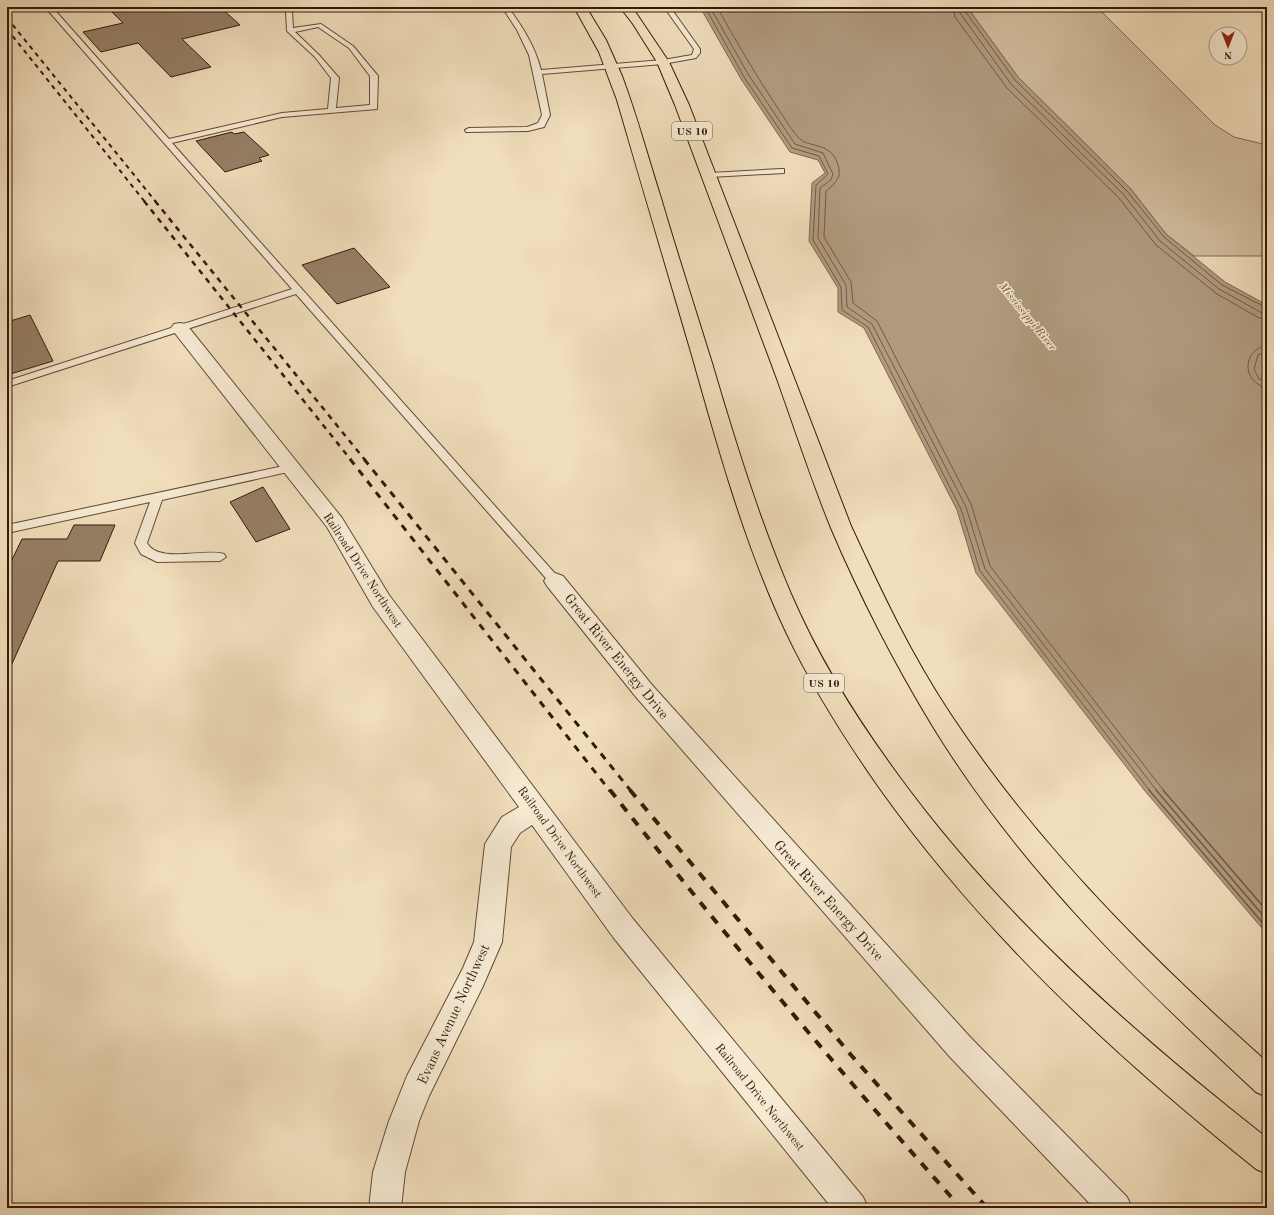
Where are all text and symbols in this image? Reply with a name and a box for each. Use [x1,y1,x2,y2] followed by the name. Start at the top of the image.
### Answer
[1208,26,1248,66] north arrow
[1223,49,1232,60] text: N
[672,122,712,140] road number: US 10
[995,280,1058,353] water label: Mississippi River
[321,511,404,630] street label: Railroad Drive Northwest
[562,591,671,722] street label: Great River Energy Drive
[804,674,844,692] road number: US 10
[515,785,603,900] street label: Railroad Drive Northwest
[771,838,886,964] street label: Great River Energy Drive
[415,942,493,1087] street label: Evans Avenue Northwest
[712,1042,806,1154] street label: Railroad Drive Northwest

